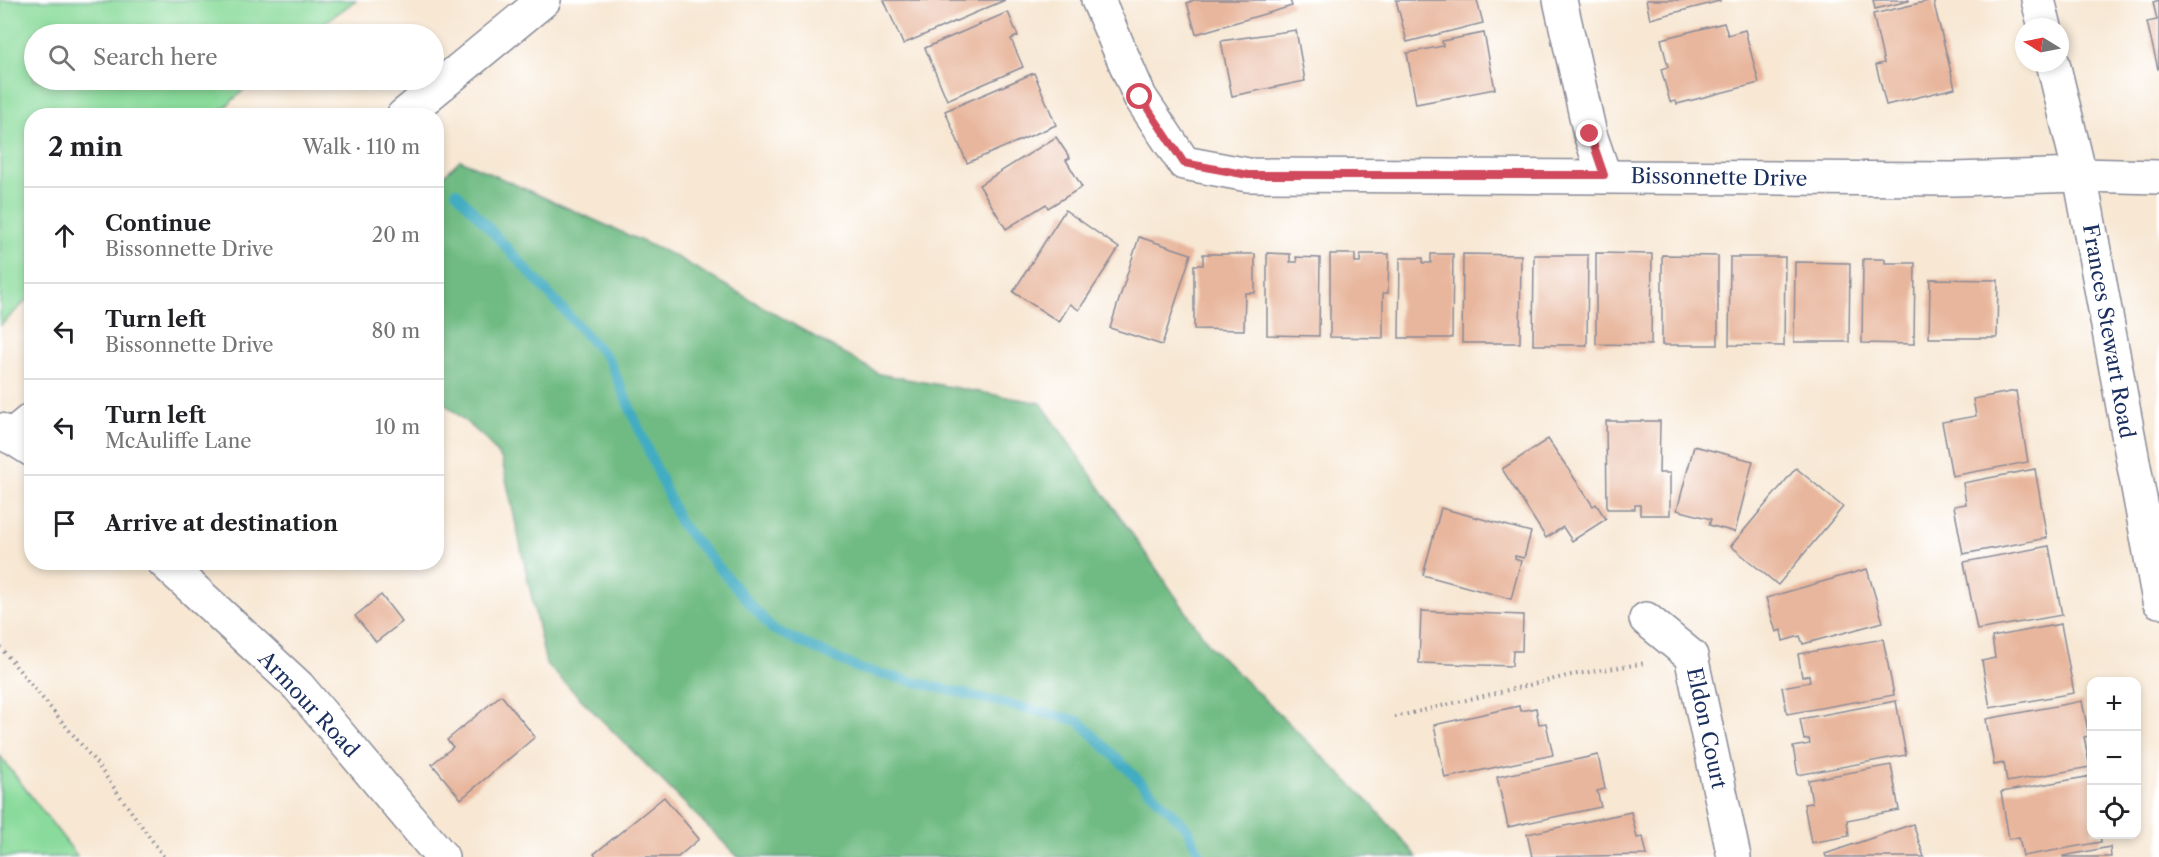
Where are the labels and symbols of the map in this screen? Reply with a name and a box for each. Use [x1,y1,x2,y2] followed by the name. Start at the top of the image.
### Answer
[2015,18,2069,72] north arrow
[1126,83,1152,109] route start
[1576,120,1602,146] route end
[1630,163,1808,191] street label: Bissonnette Drive
[2078,222,2140,440] street label: Frances Stewart Road
[253,645,365,762] street label: Armour Road
[1682,665,1732,792] street label: Eldon Court

